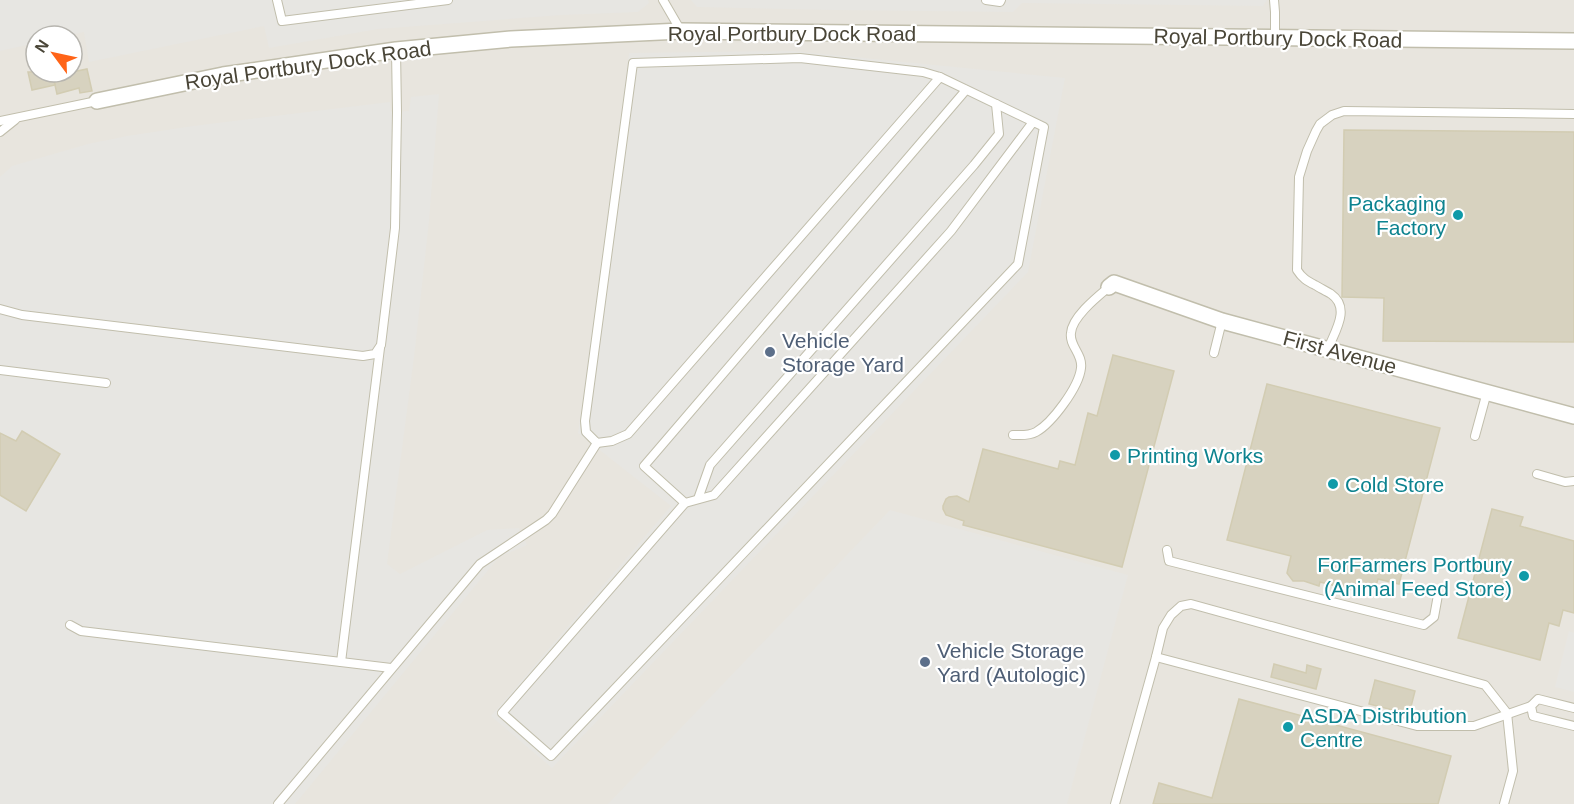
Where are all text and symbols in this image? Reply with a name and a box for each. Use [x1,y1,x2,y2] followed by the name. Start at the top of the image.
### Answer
[668,22,916,45] street label: Royal Portbury Dock Road
[24,24,84,84] north arrow
[1154,24,1402,52] street label: Royal Portbury Dock Road
[183,36,433,94] street label: Royal Portbury Dock Road
[32,37,52,56] text: N
[1348,192,1446,239] place label: Packaging Factory
[1451,208,1465,222] marker: Packaging Factory
[1281,326,1399,378] street label: First Avenue
[782,329,904,376] place label: Vehicle Storage Yard
[763,345,777,359] marker: Vehicle Storage Yard
[1127,444,1263,467] place label: Printing Works
[1108,448,1122,462] marker: Printing Works
[1345,473,1444,496] place label: Cold Store
[1326,477,1340,491] marker: Cold Store
[1317,553,1512,600] place label: ForFarmers Portbury (Animal Feed Store)
[1517,569,1531,583] marker: ForFarmers Portbury (Animal Feed Store)
[937,639,1086,686] place label: Vehicle Storage Yard (Autologic)
[918,655,932,669] marker: Vehicle Storage Yard (Autologic)
[1300,704,1467,751] place label: ASDA Distribution Centre
[1281,720,1295,734] marker: ASDA Distribution Centre

